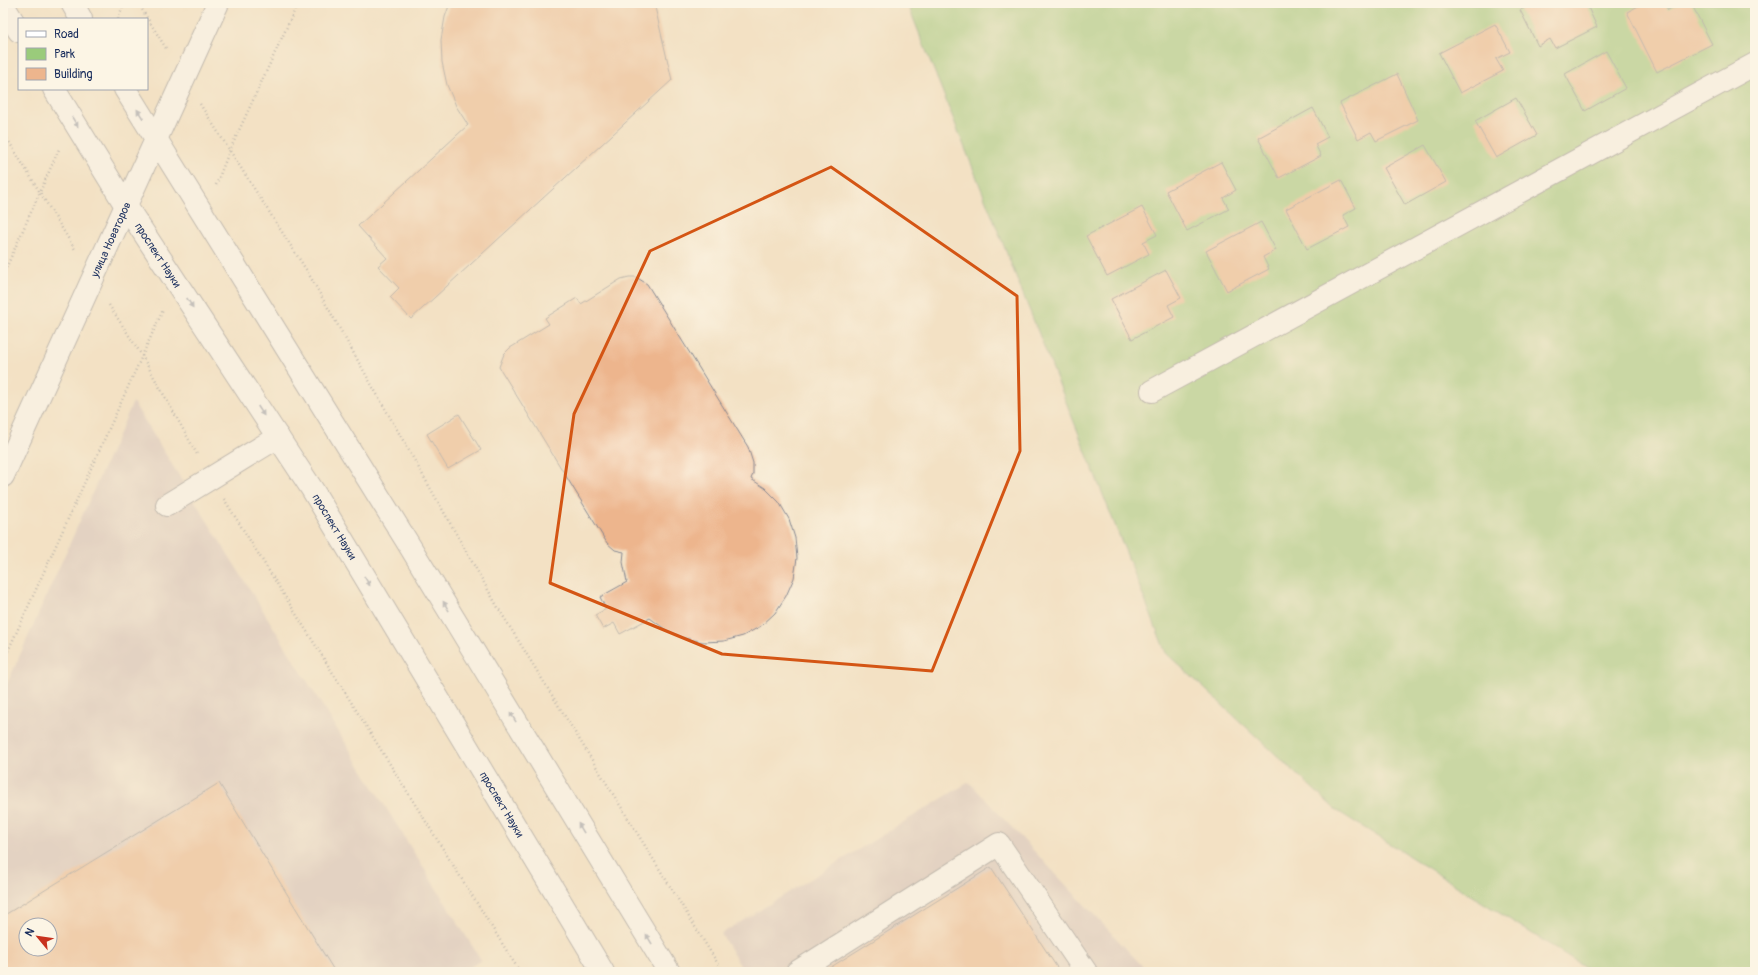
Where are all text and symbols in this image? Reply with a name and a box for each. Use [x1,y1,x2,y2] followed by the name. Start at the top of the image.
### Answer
[18,18,148,90] legend
[54,27,79,42] text: Road
[54,47,75,62] text: Park
[54,67,93,82] text: Building
[137,108,144,119] one-way arrow
[71,116,78,128] one-way arrow
[88,200,134,280] street label: улица Новаторов
[132,221,184,290] street label: проспект Науки
[186,297,194,308] one-way arrow
[257,406,265,416] one-way arrow
[310,492,359,562] street label: проспект Науки
[364,575,371,587] one-way arrow
[442,600,449,612] one-way arrow
[510,711,517,723] one-way arrow
[477,769,526,840] street label: проспект Науки
[577,823,585,833] one-way arrow
[18,917,58,957] north arrow
[22,925,37,939] text: N
[645,933,652,945] one-way arrow

